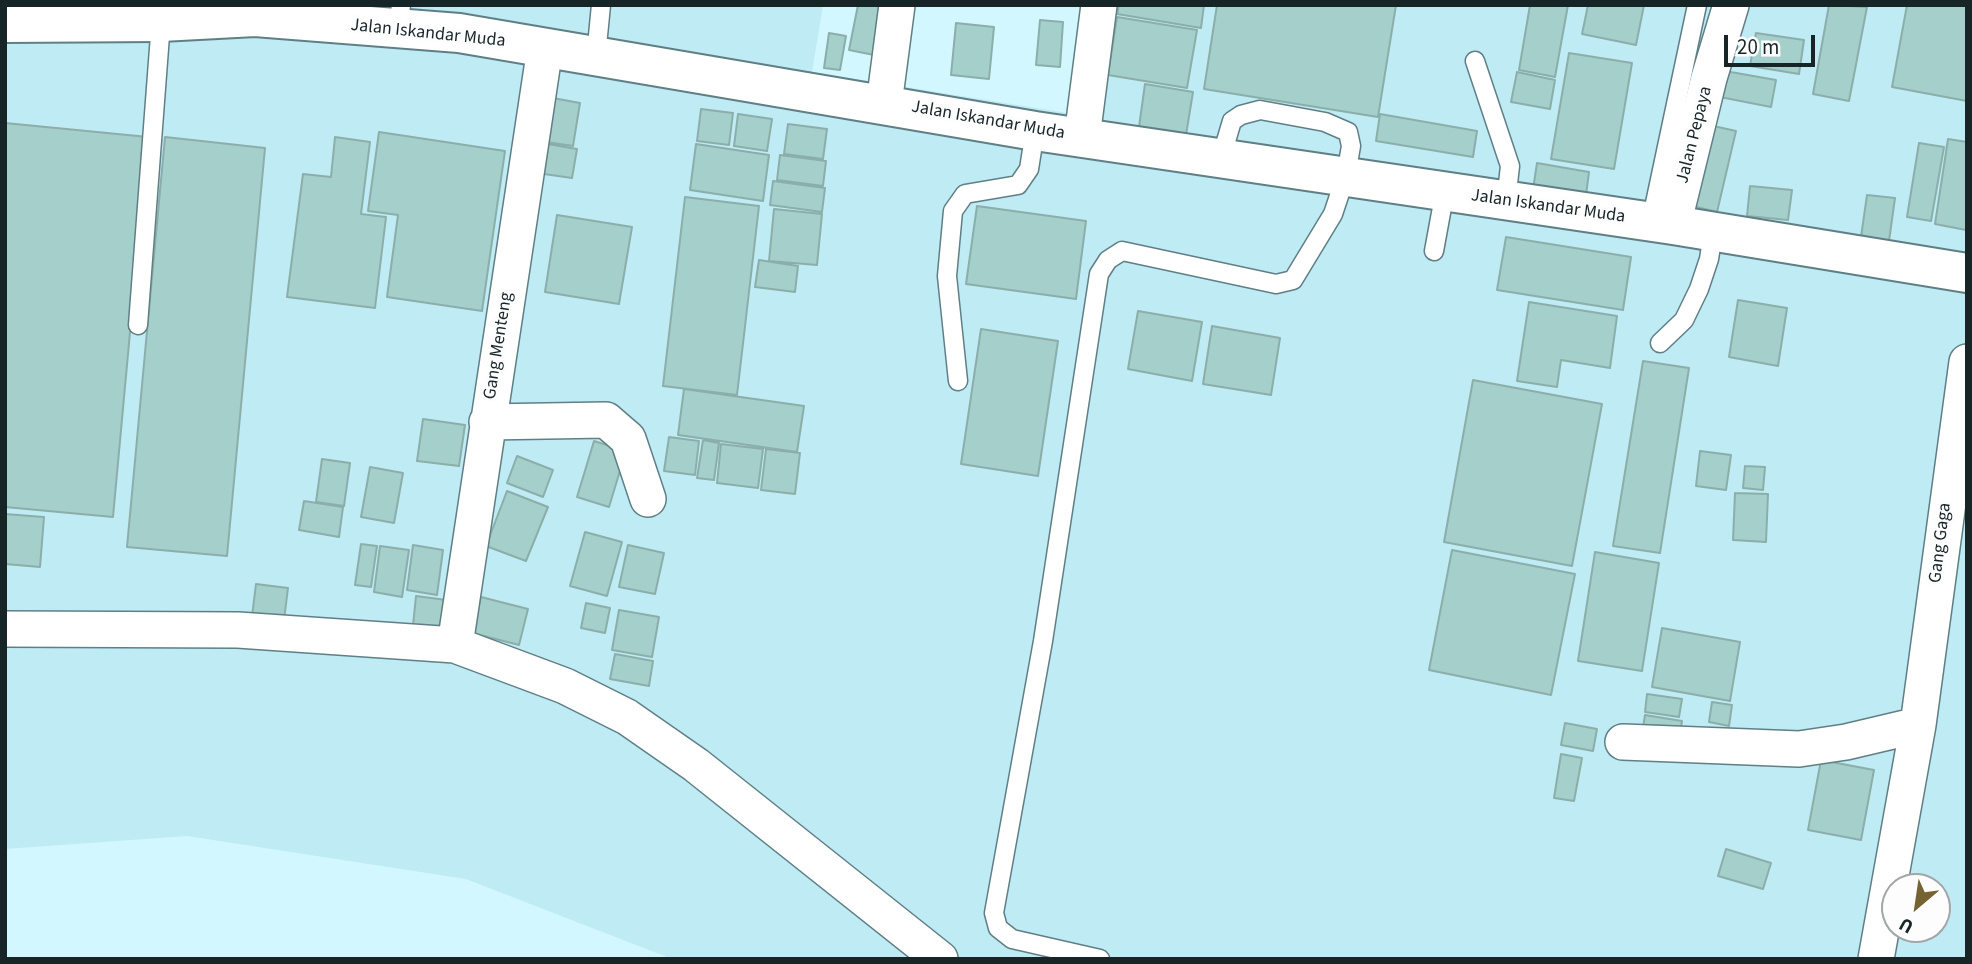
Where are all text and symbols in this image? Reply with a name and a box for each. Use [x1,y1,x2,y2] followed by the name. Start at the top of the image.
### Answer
[350,15,506,53] street label: Jalan Iskandar Muda
[1727,21,1818,65] scale bar
[1737,32,1779,62] text: 20 m
[1672,84,1718,186] street label: Jalan Pepaya
[910,97,1066,145] street label: Jalan Iskandar Muda
[1469,185,1627,229] street label: Jalan Iskandar Muda
[480,291,518,401] street label: Gang Menteng
[1925,502,1957,584] street label: Gang Gaga
[1881,873,1951,943] north arrow
[1894,910,1919,940] text: U

